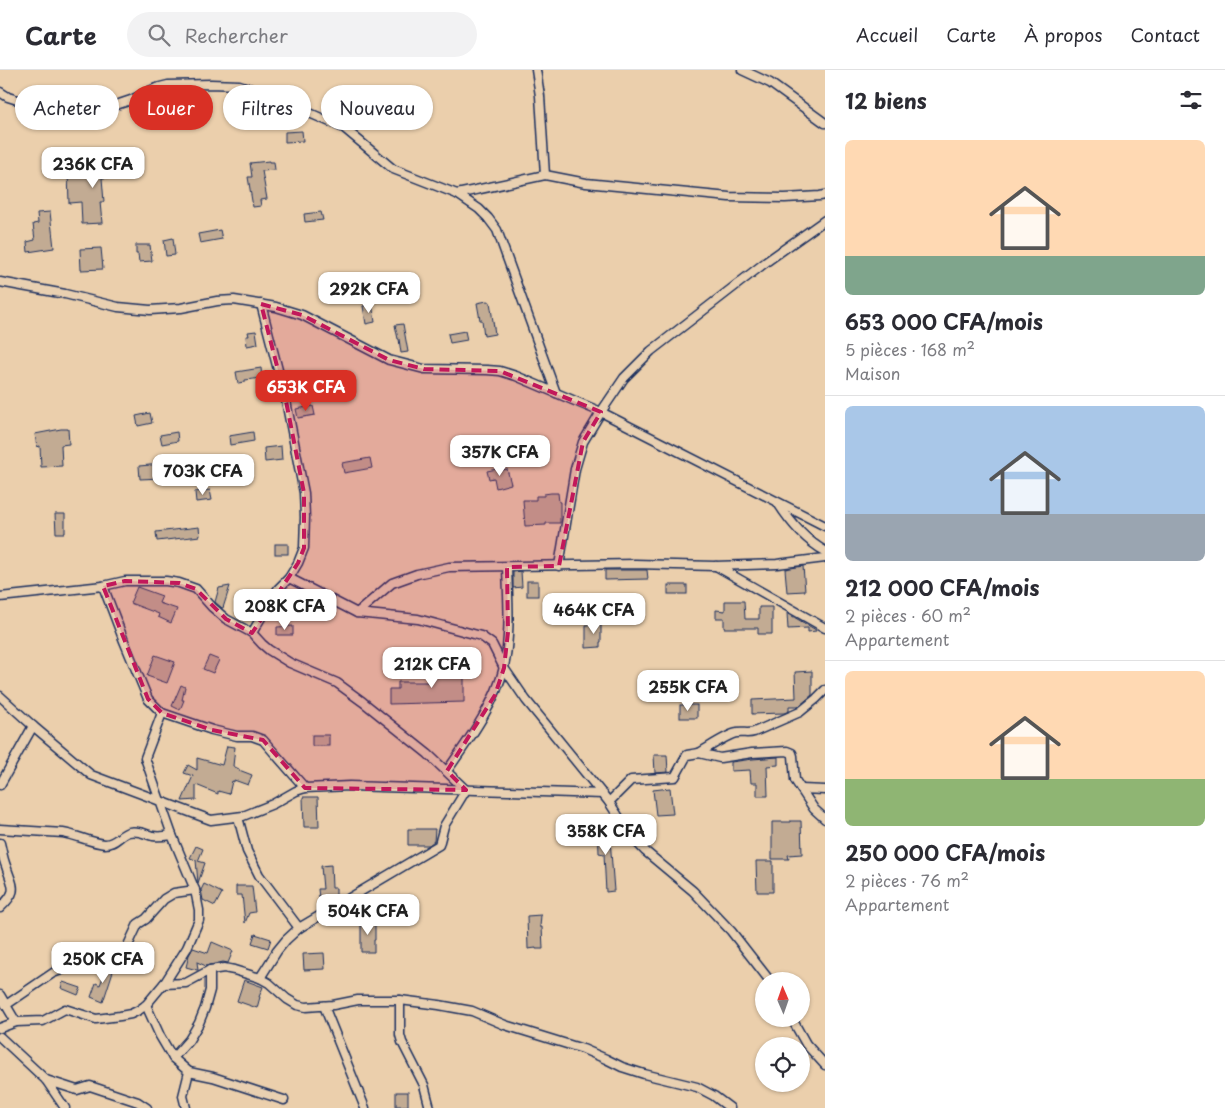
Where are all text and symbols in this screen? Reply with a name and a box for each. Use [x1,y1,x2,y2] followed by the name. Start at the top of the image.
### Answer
[127,12,477,57] search box
[25,17,97,53] text: Carte
[145,21,173,49] icon: search
[185,21,288,49] text: Rechercher
[856,21,918,48] text: Accueil
[946,21,996,48] text: Carte
[1024,21,1102,48] text: À propos
[1130,21,1200,48] text: Contact
[845,84,927,116] text: 12 biens
[15,85,119,130] chip: Acheter
[129,85,213,130] chip: Louer
[223,85,311,130] chip: Filtres
[321,85,433,130] chip: Nouveau
[1177,86,1205,114] icon: filters
[41,146,145,189] pin: 236K CFA
[53,151,133,175] text: 236K CFA
[980,173,1070,263] icon: home
[317,272,421,314] pin: 292K CFA
[329,276,409,300] text: 292K CFA
[845,305,1043,337] text: 653 000 CFA/mois
[845,337,975,361] text: 5 pièces · 168 m²
[845,361,900,385] text: Maison
[254,370,358,412] pin: 653K CFA
[266,374,346,398] text: 653K CFA
[448,434,552,477] pin: 357K CFA
[980,438,1070,528] icon: home
[461,439,539,463] text: 357K CFA
[151,454,255,496] pin: 703K CFA
[163,458,243,482] text: 703K CFA
[845,571,1040,603] text: 212 000 CFA/mois
[233,588,337,631] pin: 208K CFA
[542,592,646,635] pin: 464K CFA
[245,593,325,617] text: 208K CFA
[553,597,635,621] text: 464K CFA
[845,603,971,627] text: 2 pièces · 60 m²
[845,627,949,651] text: Appartement
[380,646,484,689] pin: 212K CFA
[393,651,471,675] text: 212K CFA
[636,670,740,712] pin: 255K CFA
[648,674,728,698] text: 255K CFA
[980,703,1070,793] icon: home
[554,814,658,856] pin: 358K CFA
[567,818,645,842] text: 358K CFA
[845,836,1045,868] text: 250 000 CFA/mois
[845,868,969,892] text: 2 pièces · 76 m²
[845,892,949,916] text: Appartement
[316,894,420,936] pin: 504K CFA
[327,898,409,922] text: 504K CFA
[51,942,155,984] pin: 250K CFA
[62,946,144,970] text: 250K CFA
[755,972,810,1028] north arrow
[755,972,810,1092] map controls
[755,1037,810,1092] button: locate

